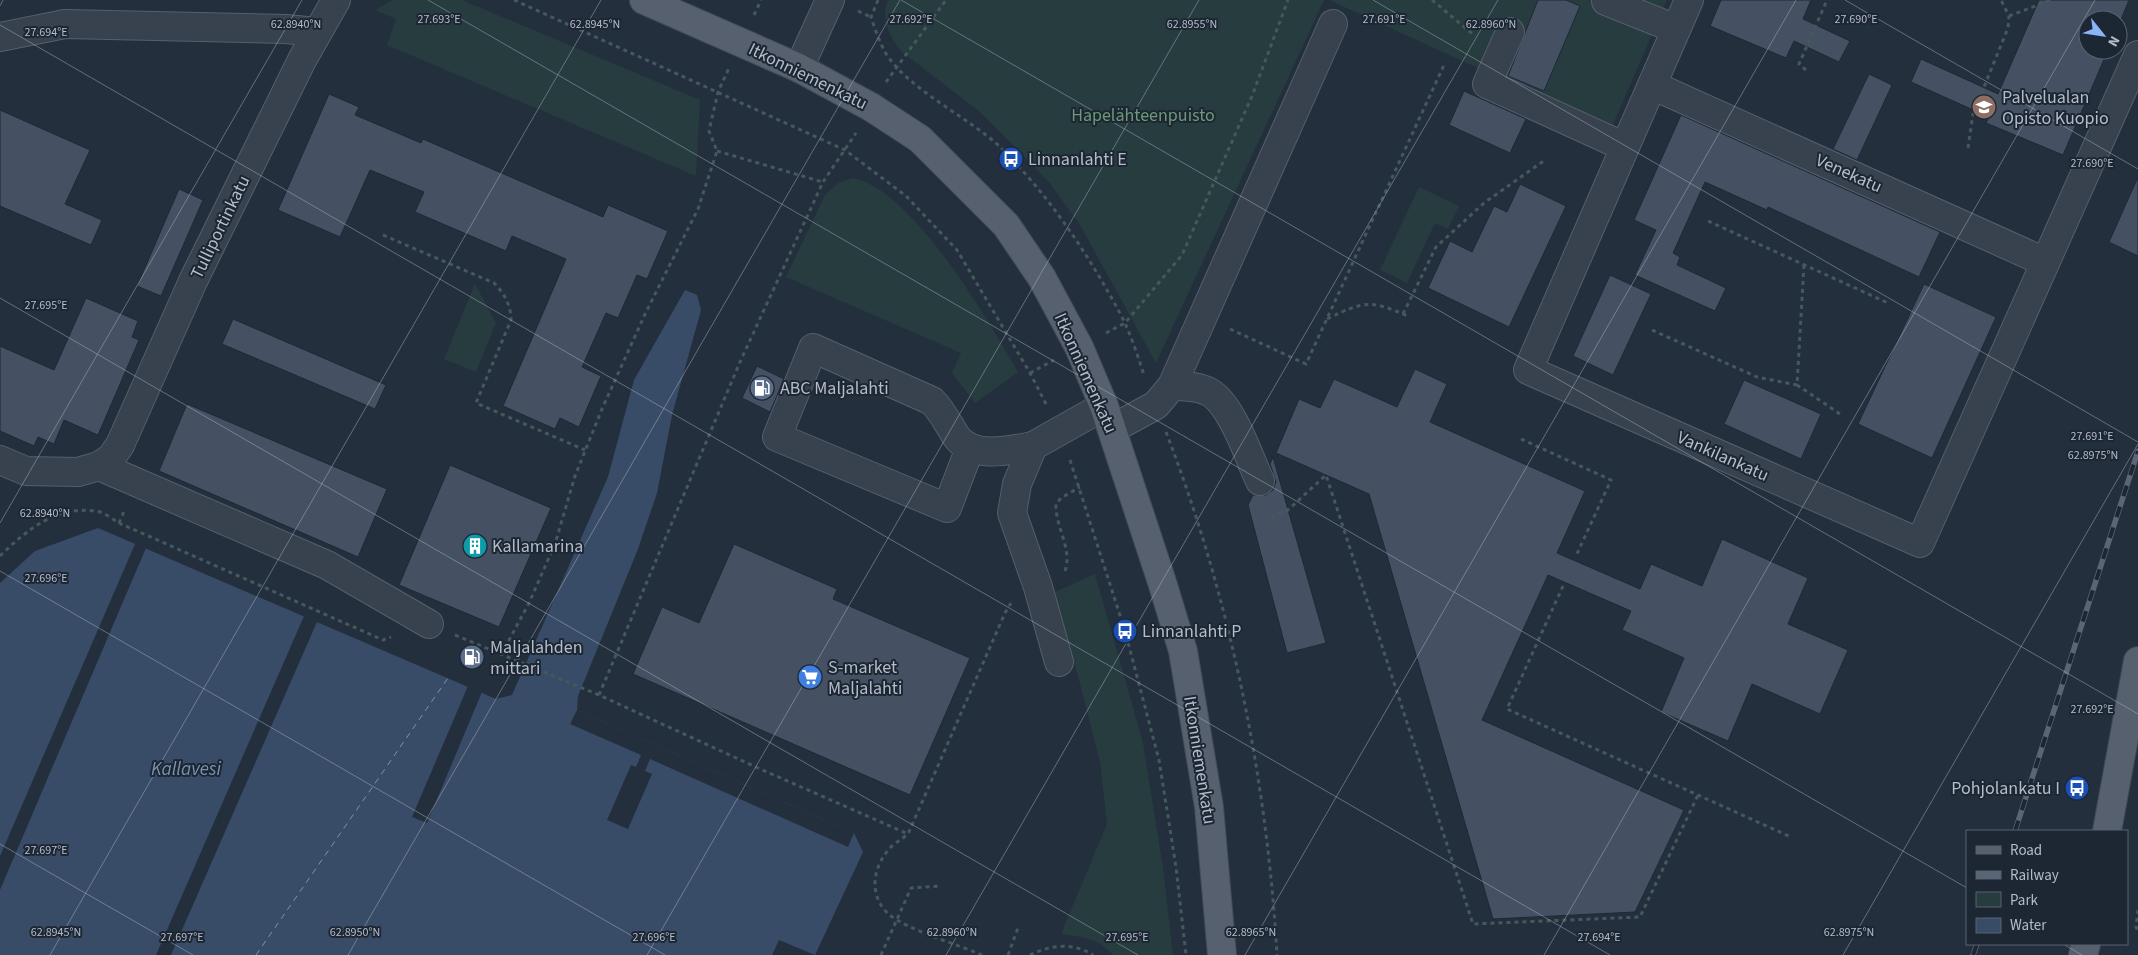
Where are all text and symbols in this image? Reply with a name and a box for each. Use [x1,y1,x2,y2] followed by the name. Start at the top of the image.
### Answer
[2078,10,2128,60] north arrow
[417,11,461,28] text: 27.693°E
[889,11,933,28] text: 27.692°E
[1362,11,1406,28] text: 27.691°E
[1834,11,1878,28] text: 27.690°E
[271,16,321,33] text: 62.8940°N
[570,16,620,33] text: 62.8945°N
[1167,16,1217,33] text: 62.8955°N
[1466,16,1516,33] text: 62.8960°N
[24,24,68,41] text: 27.694°E
[2102,32,2124,50] text: N
[744,37,871,116] street label: Itkonniemenkatu
[2002,85,2109,131] place label: Palvelualan Opisto Kuopio
[1971,94,1997,120] school or university icon: Palvelualan Opisto Kuopio
[1071,103,1215,128] park label: Hapelähteenpuisto
[998,146,1024,172] bus stop icon: Linnanlahti E
[1028,147,1127,172] place label: Linnanlahti E
[1812,148,1886,199] street label: Venekatu
[2070,155,2114,172] text: 27.690°E
[185,171,256,283] street label: Tulliportinkatu
[24,297,68,314] text: 27.695°E
[1048,309,1123,437] street label: Itkonniemenkatu
[749,375,775,401] fuel station icon: ABC Maljalahti
[780,376,889,401] place label: ABC Maljalahti
[1673,425,1773,488] street label: Vankilankatu
[2070,428,2114,445] text: 27.691°E
[2068,447,2118,464] text: 62.8975°N
[20,505,70,522] text: 62.8940°N
[462,533,488,559] building icon: Kallamarina
[492,534,583,559] place label: Kallamarina
[24,570,68,587] text: 27.696°E
[1112,618,1138,644] bus stop icon: Linnanlahti P
[1142,619,1242,644] place label: Linnanlahti P
[490,635,583,681] place label: Maljalahden mittari
[459,644,485,670] fuel station icon: Maljalahden mittari
[828,655,902,701] place label: S-market Maljalahti
[797,664,823,690] supermarket icon: S-market Maljalahti
[1177,694,1222,826] street label: Itkonniemenkatu
[2070,701,2114,718] text: 27.692°E
[151,756,221,783] water label: Kallavesi
[2064,775,2090,801] bus stop icon: Pohjolankatu I
[1951,776,2060,801] place label: Pohjolankatu I
[1966,830,2128,945] legend
[2010,840,2042,861] text: Road
[24,842,68,859] text: 27.697°E
[2010,865,2059,886] text: Railway
[2010,890,2039,911] text: Park
[2010,915,2047,936] text: Water
[31,924,81,941] text: 62.8945°N
[330,924,380,941] text: 62.8950°N
[927,924,977,941] text: 62.8960°N
[1226,924,1276,941] text: 62.8965°N
[1824,924,1874,941] text: 62.8975°N
[160,929,204,946] text: 27.697°E
[632,929,676,946] text: 27.696°E
[1105,929,1149,946] text: 27.695°E
[1577,929,1621,946] text: 27.694°E

